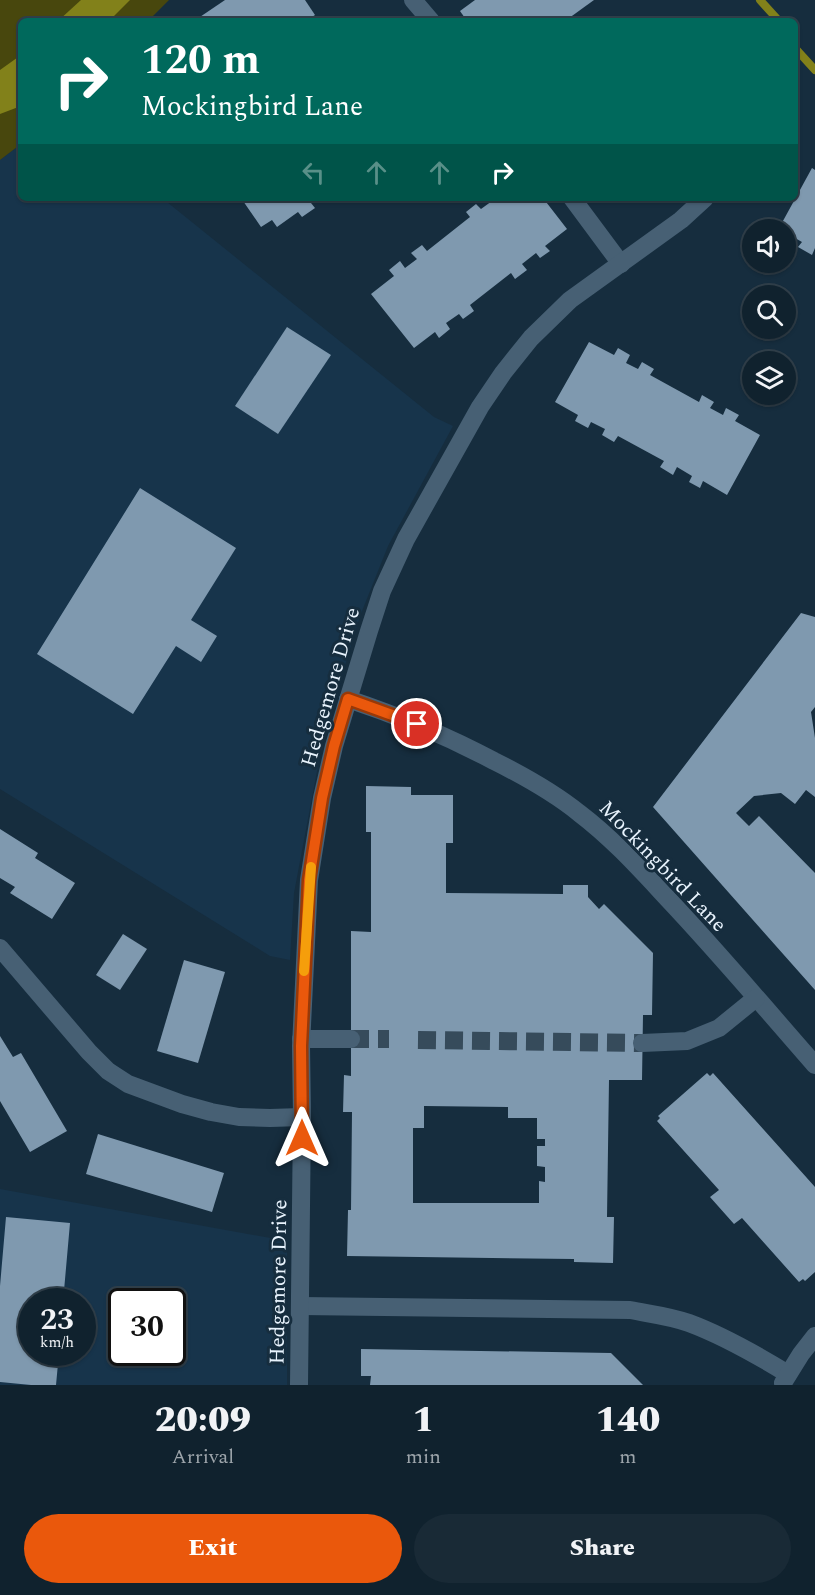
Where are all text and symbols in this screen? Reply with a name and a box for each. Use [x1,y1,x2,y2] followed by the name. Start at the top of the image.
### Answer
[141,29,260,92] text: 120 m
[42,42,120,120] icon: right
[141,86,363,128] text: Mockingbird Lane
[297,156,330,189] icon: left
[360,156,393,189] icon: ahead
[423,156,456,189] icon: ahead
[486,156,519,189] icon: right
[742,219,796,405] map controls
[742,219,796,273] button: sound
[742,285,796,339] button: search
[742,351,796,405] button: layers
[293,604,369,771] street label: Hedgemore Drive
[391,698,442,749] pin
[400,707,433,740] icon: arrive
[591,793,734,940] street label: Mockingbird Lane
[270,1106,334,1170] position arrow
[262,1199,296,1365] street label: Hedgemore Drive
[108,1288,186,1366] speed limit sign: 30
[40,1297,74,1343] text: 23
[40,1331,74,1354] text: km/h
[155,1393,251,1448] text: 20:09
[413,1393,434,1448] text: 1
[596,1393,660,1448] text: 140
[172,1442,234,1472] text: Arrival
[406,1442,441,1472] text: min
[619,1442,637,1472] text: m
[24,1514,402,1583] button: Exit
[414,1514,791,1583] button: Share

